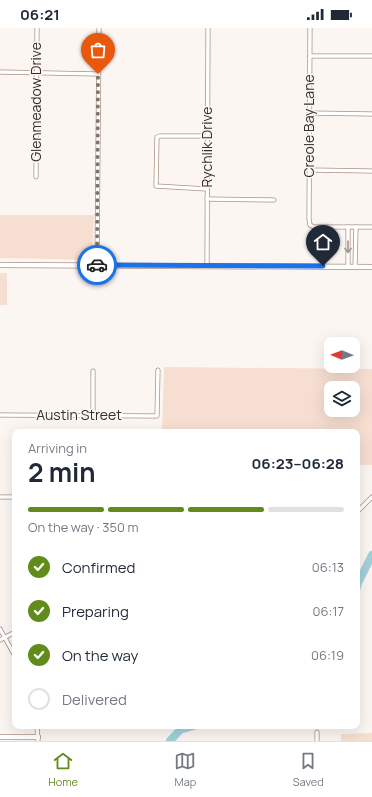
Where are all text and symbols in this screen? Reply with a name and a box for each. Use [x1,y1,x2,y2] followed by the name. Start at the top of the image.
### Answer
[20,4,60,25] text: 06:21
[81,33,115,74] pin
[87,39,109,61] icon: bag
[26,42,45,162] street label: Glenmeadow Drive
[299,74,318,178] street label: Creole Bay Lane
[197,106,216,188] street label: Rychlik Drive
[306,225,340,266] pin
[312,231,334,253] icon: home
[344,240,352,253] one-way arrow
[77,245,117,285] courier
[86,254,108,276] icon: car
[324,337,360,373] north arrow
[324,337,360,417] map controls
[324,381,360,417] button: layers
[36,405,122,424] street label: Austin Street
[28,439,87,457] text: Arriving in
[251,453,344,474] text: 06:23–06:28
[28,454,96,490] text: 2 min
[28,518,139,536] text: On the way · 350 m
[28,556,50,578] icon: check
[62,557,135,578] text: Confirmed
[312,558,344,576] text: 06:13
[28,600,50,622] icon: check
[62,601,129,622] text: Preparing
[313,602,344,620] text: 06:17
[28,644,50,666] icon: check
[62,645,138,666] text: On the way
[311,646,344,664] text: 06:19
[62,689,127,710] text: Delivered
[48,750,78,789] tab: Home
[174,750,196,789] tab: Map
[293,750,324,789] tab: Saved

